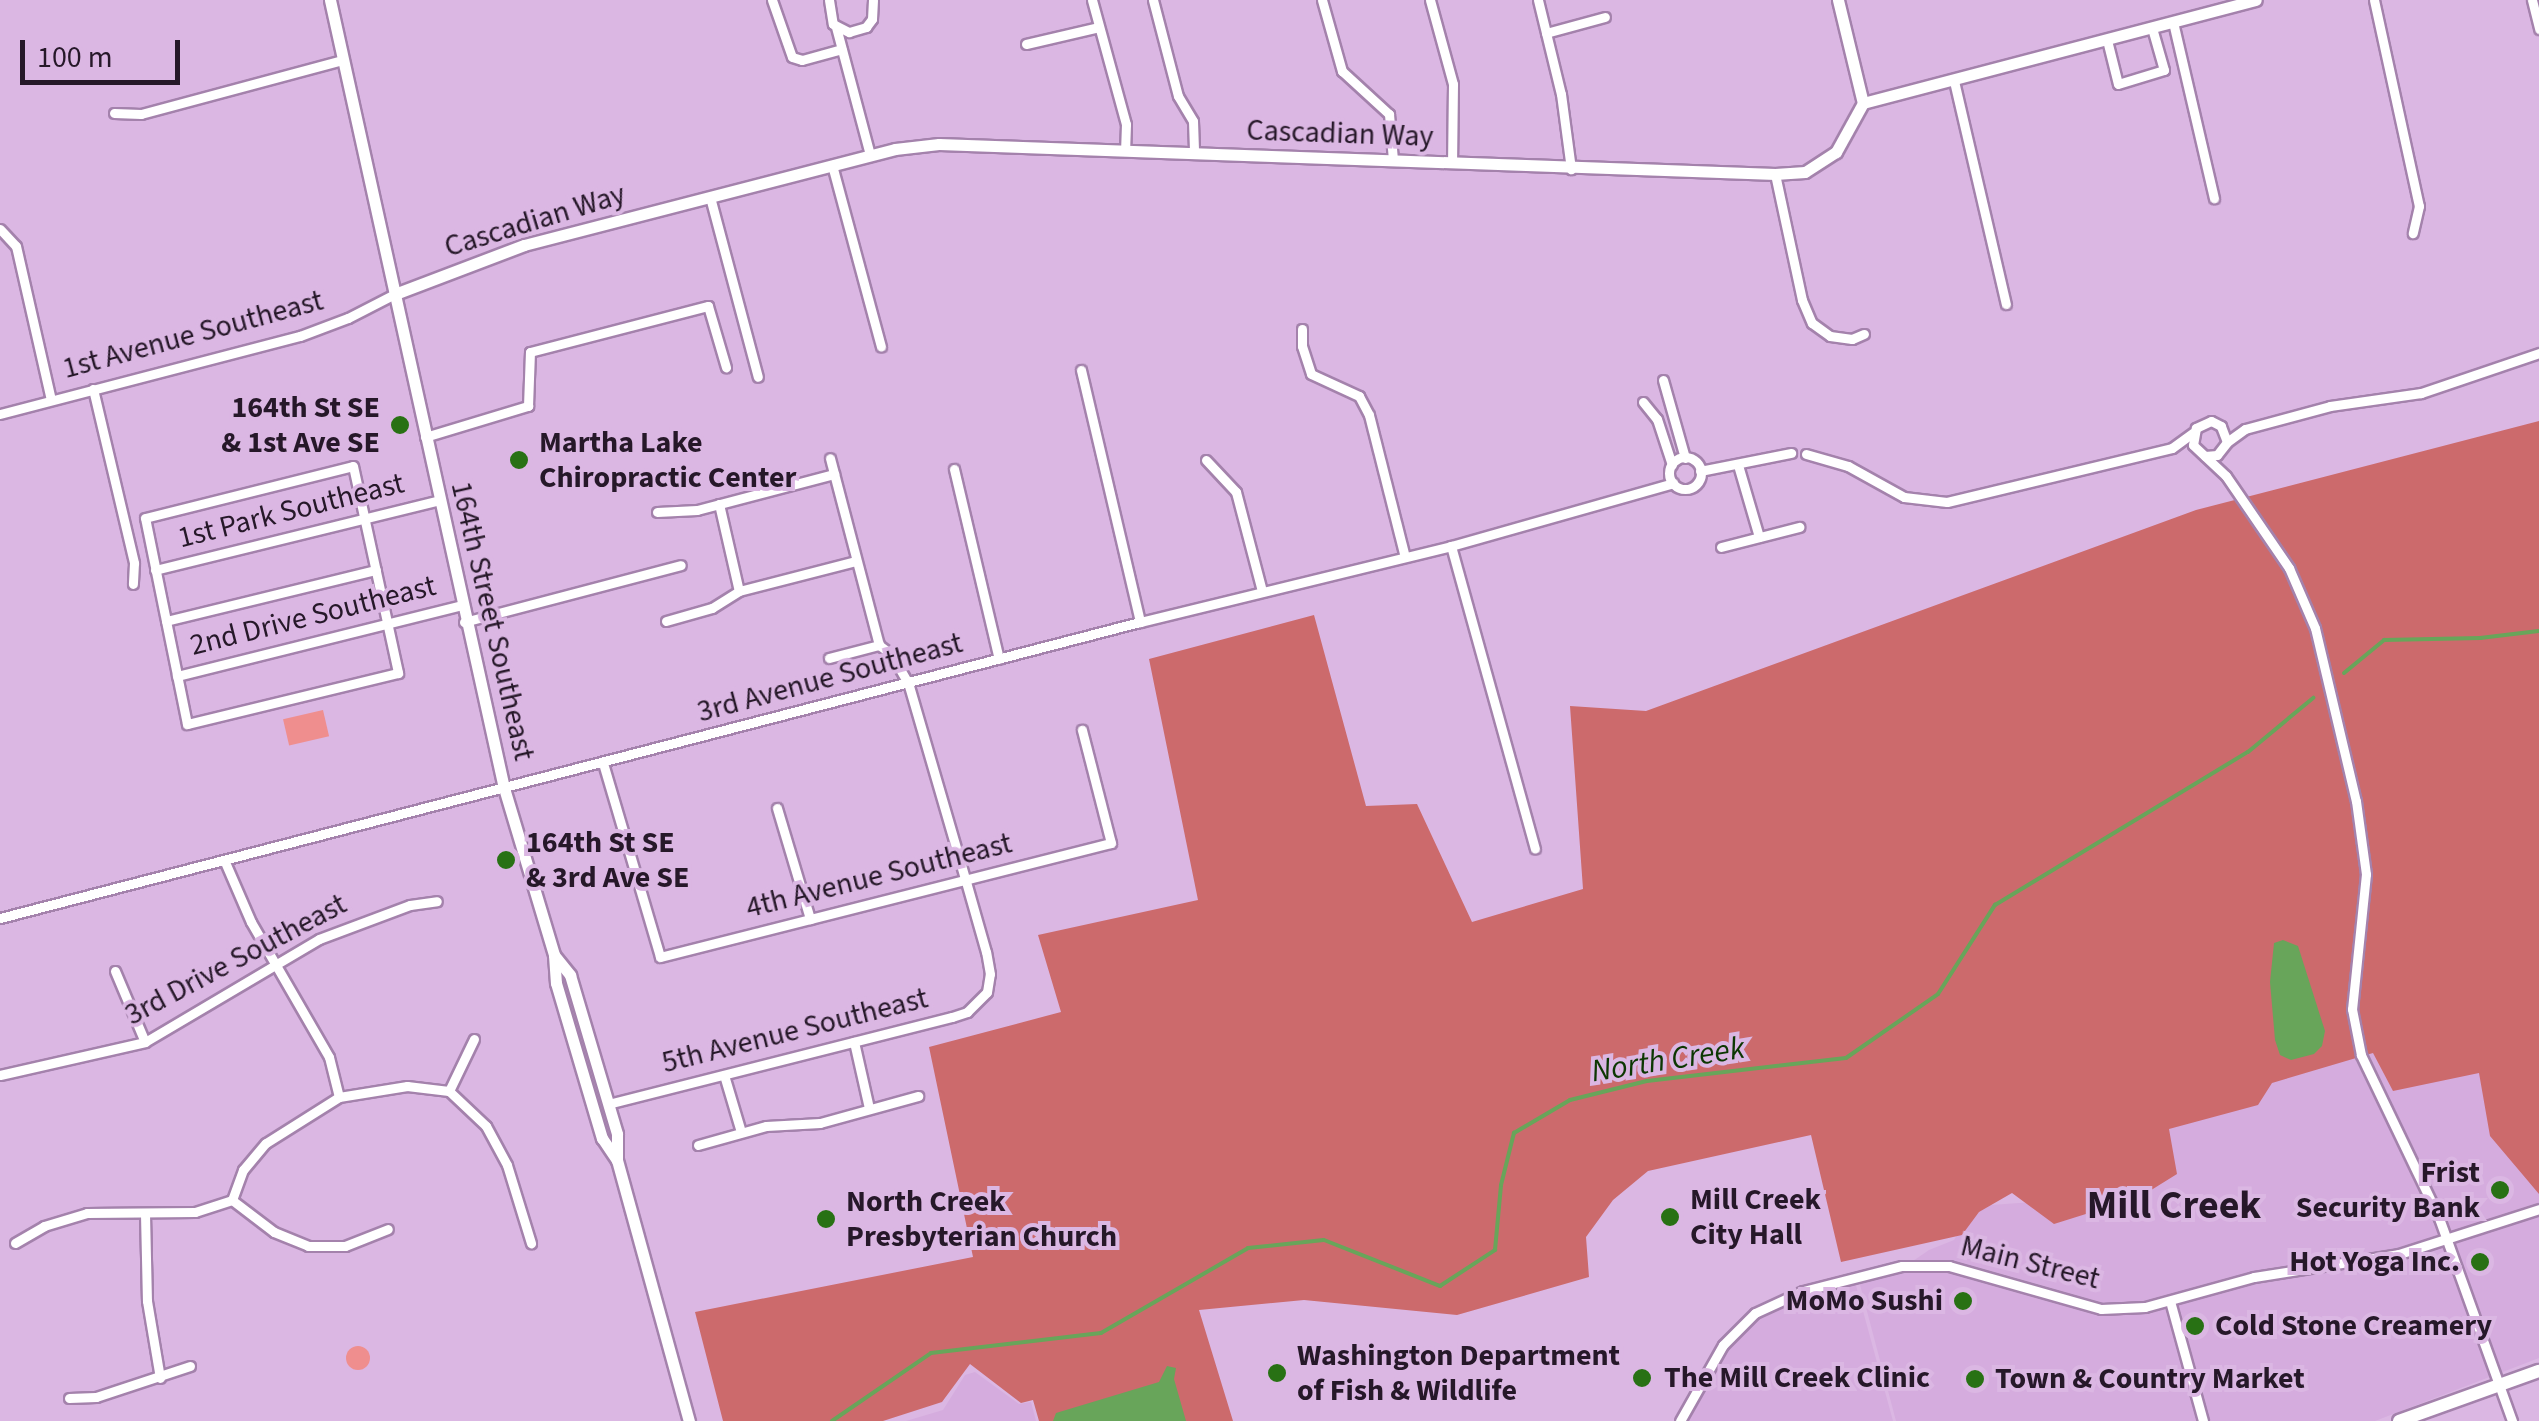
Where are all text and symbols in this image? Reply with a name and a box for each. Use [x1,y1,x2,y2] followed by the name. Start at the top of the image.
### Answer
[25,20,185,82] scale bar
[37,36,113,79] text: 100 m
[1246,113,1434,155] street label: Cascadian Way
[440,176,630,266] street label: Cascadian Way
[59,283,327,387] street label: 1st Avenue Southeast
[221,390,380,460] place label: 164th St SE & 1st Ave SE
[389,414,411,436] marker: 164th St SE & 1st Ave SE
[539,425,796,496] place label: Martha Lake Chiropractic Center
[508,449,530,471] marker: Martha Lake Chiropractic Center
[174,465,408,557] street label: 1st Park Southeast
[442,478,542,764] street label: 164th Street Southeast
[187,568,439,664] street label: 2nd Drive Southeast
[694,625,966,731] street label: 3rd Avenue Southeast
[526,825,689,896] place label: 164th St SE & 3rd Ave SE
[742,826,1016,926] street label: 4th Avenue Southeast
[495,849,517,871] marker: 164th St SE & 3rd Ave SE
[119,886,353,1034] street label: 3rd Drive Southeast
[658,981,932,1081] street label: 5th Avenue Southeast
[1589,1029,1747,1091] water label: North Creek
[2296,1155,2480,1226] place label: Frist Security Bank
[2489,1179,2511,1201] marker: Frist Security Bank
[1690,1182,1821,1252] place label: Mill Creek City Hall
[2087,1182,2261,1230] district label: Mill Creek
[846,1184,1117,1254] place label: North Creek Presbyterian Church
[1659,1206,1681,1228] marker: Mill Creek City Hall
[815,1208,837,1230] marker: North Creek Presbyterian Church
[1957,1228,2103,1298] street label: Main Street
[2289,1244,2460,1280] place label: Hot Yoga Inc.
[2469,1251,2491,1273] marker: Hot Yoga Inc.
[1786,1283,1943,1319] place label: MoMo Sushi
[1952,1290,1974,1312] marker: MoMo Sushi
[2215,1308,2492,1344] place label: Cold Stone Creamery
[2184,1315,2206,1337] marker: Cold Stone Creamery
[1297,1338,1620,1408] place label: Washington Department of Fish & Wildlife
[1664,1360,1930,1396] place label: The Mill Creek Clinic
[1995,1361,2305,1397] place label: Town & Country Market
[1266,1362,1288,1384] marker: Washington Department of Fish & Wildlife
[1629,1365,1655,1391] marker: The Mill Creek Clinic
[1964,1368,1986,1390] marker: Town & Country Market

